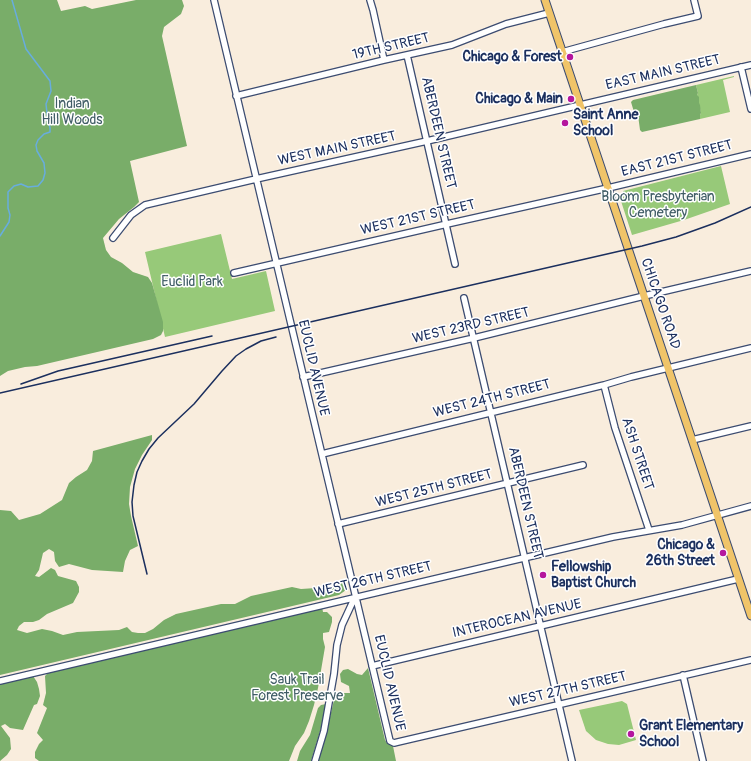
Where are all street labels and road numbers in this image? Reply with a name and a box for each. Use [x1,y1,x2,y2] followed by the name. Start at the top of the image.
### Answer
[351,30,431,64] street label: 19TH STREET
[604,52,722,94] street label: EAST MAIN STREET
[417,75,459,191] street label: ABERDEEN STREET
[276,128,398,170] street label: WEST MAIN STREET
[620,137,734,181] street label: EAST 21ST STREET
[359,197,477,239] street label: WEST 21ST STREET
[637,256,683,352] street label: CHICAGO ROAD
[411,304,531,348] street label: WEST 23RD STREET
[294,318,332,418] street label: EUCLID AVENUE
[432,376,552,422] street label: WEST 24TH STREET
[617,415,657,493] street label: ASH STREET
[504,445,546,561] street label: ABERDEEN STREET
[374,466,494,512] street label: WEST 25TH STREET
[313,558,433,602] street label: WEST 26TH STREET
[451,596,583,642] street label: INTEROCEAN AVENUE
[370,633,408,733] street label: EUCLID AVENUE
[508,668,628,712] street label: WEST 27TH STREET

